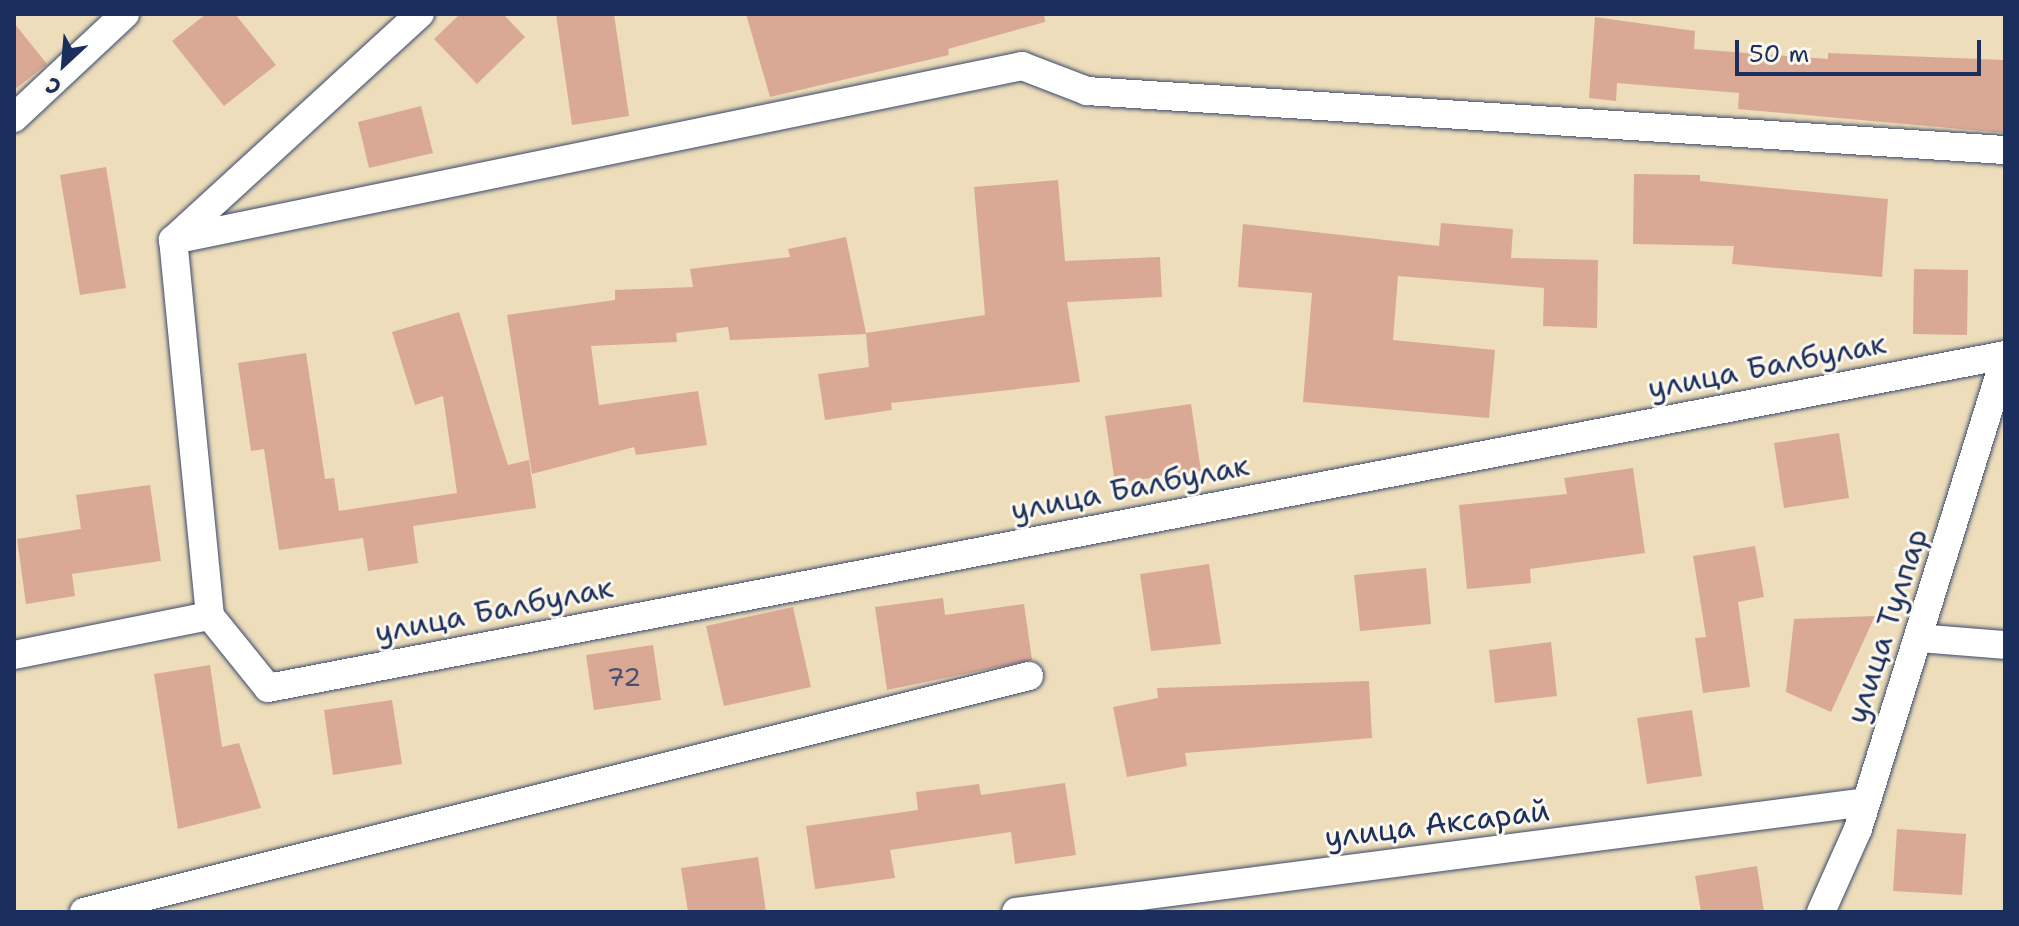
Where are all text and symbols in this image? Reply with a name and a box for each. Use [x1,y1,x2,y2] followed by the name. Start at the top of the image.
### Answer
[24,24,104,104] north arrow
[1739,24,1985,74] scale bar
[1749,38,1809,70] text: 50 m
[41,70,66,102] text: С
[1645,325,1889,407] street label: улица Балбулак
[1008,447,1252,529] street label: улица Балбулак
[1839,524,1935,728] street label: улица Тулпар
[372,569,616,651] street label: улица Балбулак
[607,661,641,693] house number: 72
[1323,792,1551,856] street label: улица Аксарай

